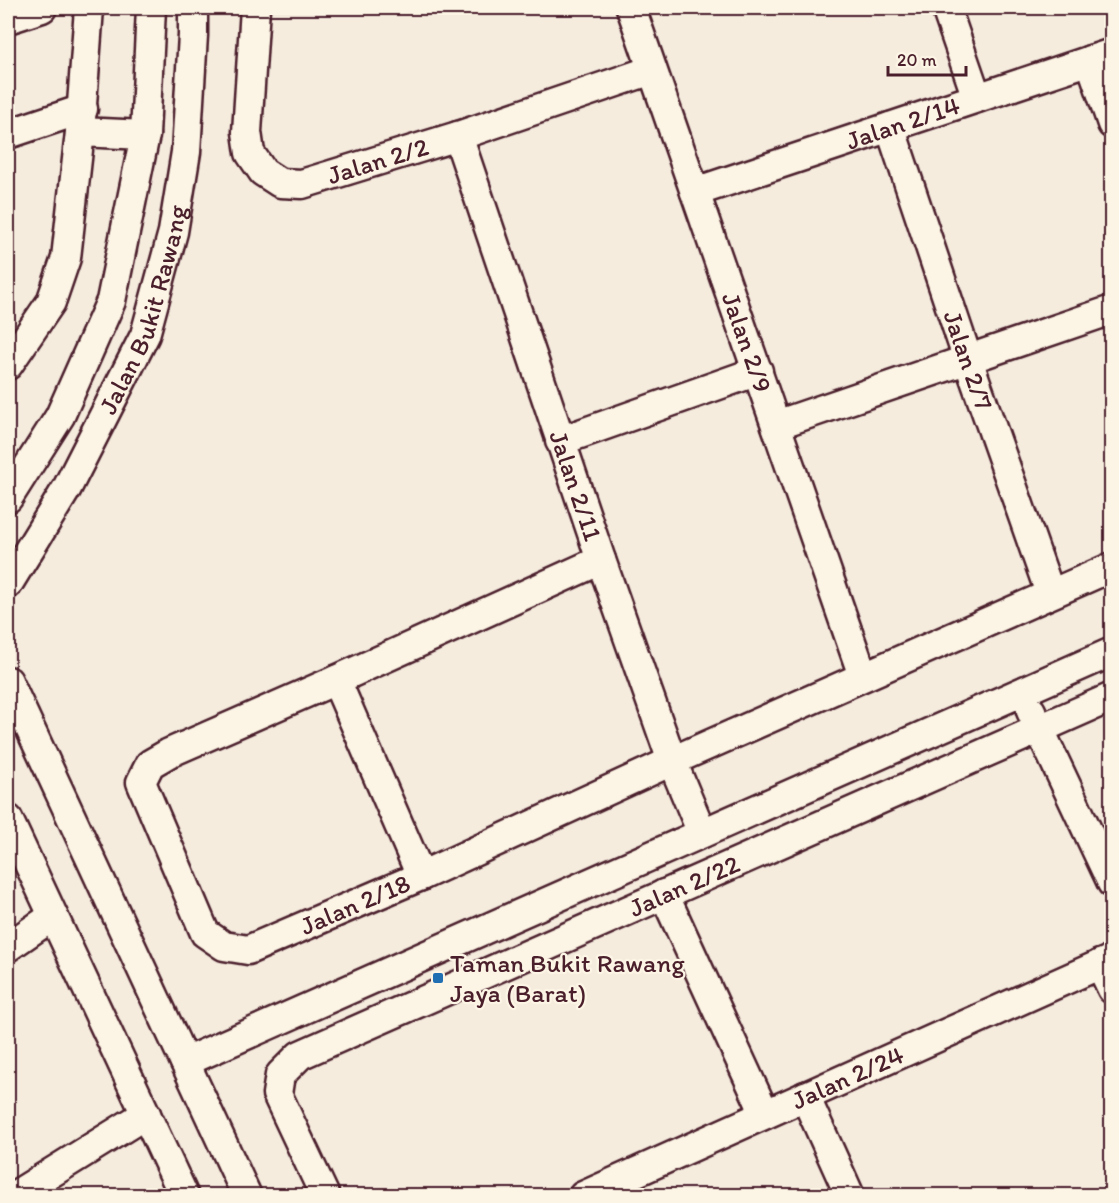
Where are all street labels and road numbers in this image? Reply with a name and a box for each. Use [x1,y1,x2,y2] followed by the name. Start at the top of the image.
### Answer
[842,89,964,157] street label: Jalan 2/14
[323,130,432,191] street label: Jalan 2/2
[91,202,193,419] street label: Jalan Bukit Rawang
[715,288,779,397] street label: Jalan 2/9
[937,306,1000,414] street label: Jalan 2/7
[542,426,609,545] street label: Jalan 2/11
[624,847,745,924] street label: Jalan 2/22
[295,867,415,942] street label: Jalan 2/18
[787,1038,909,1116] street label: Jalan 2/24

